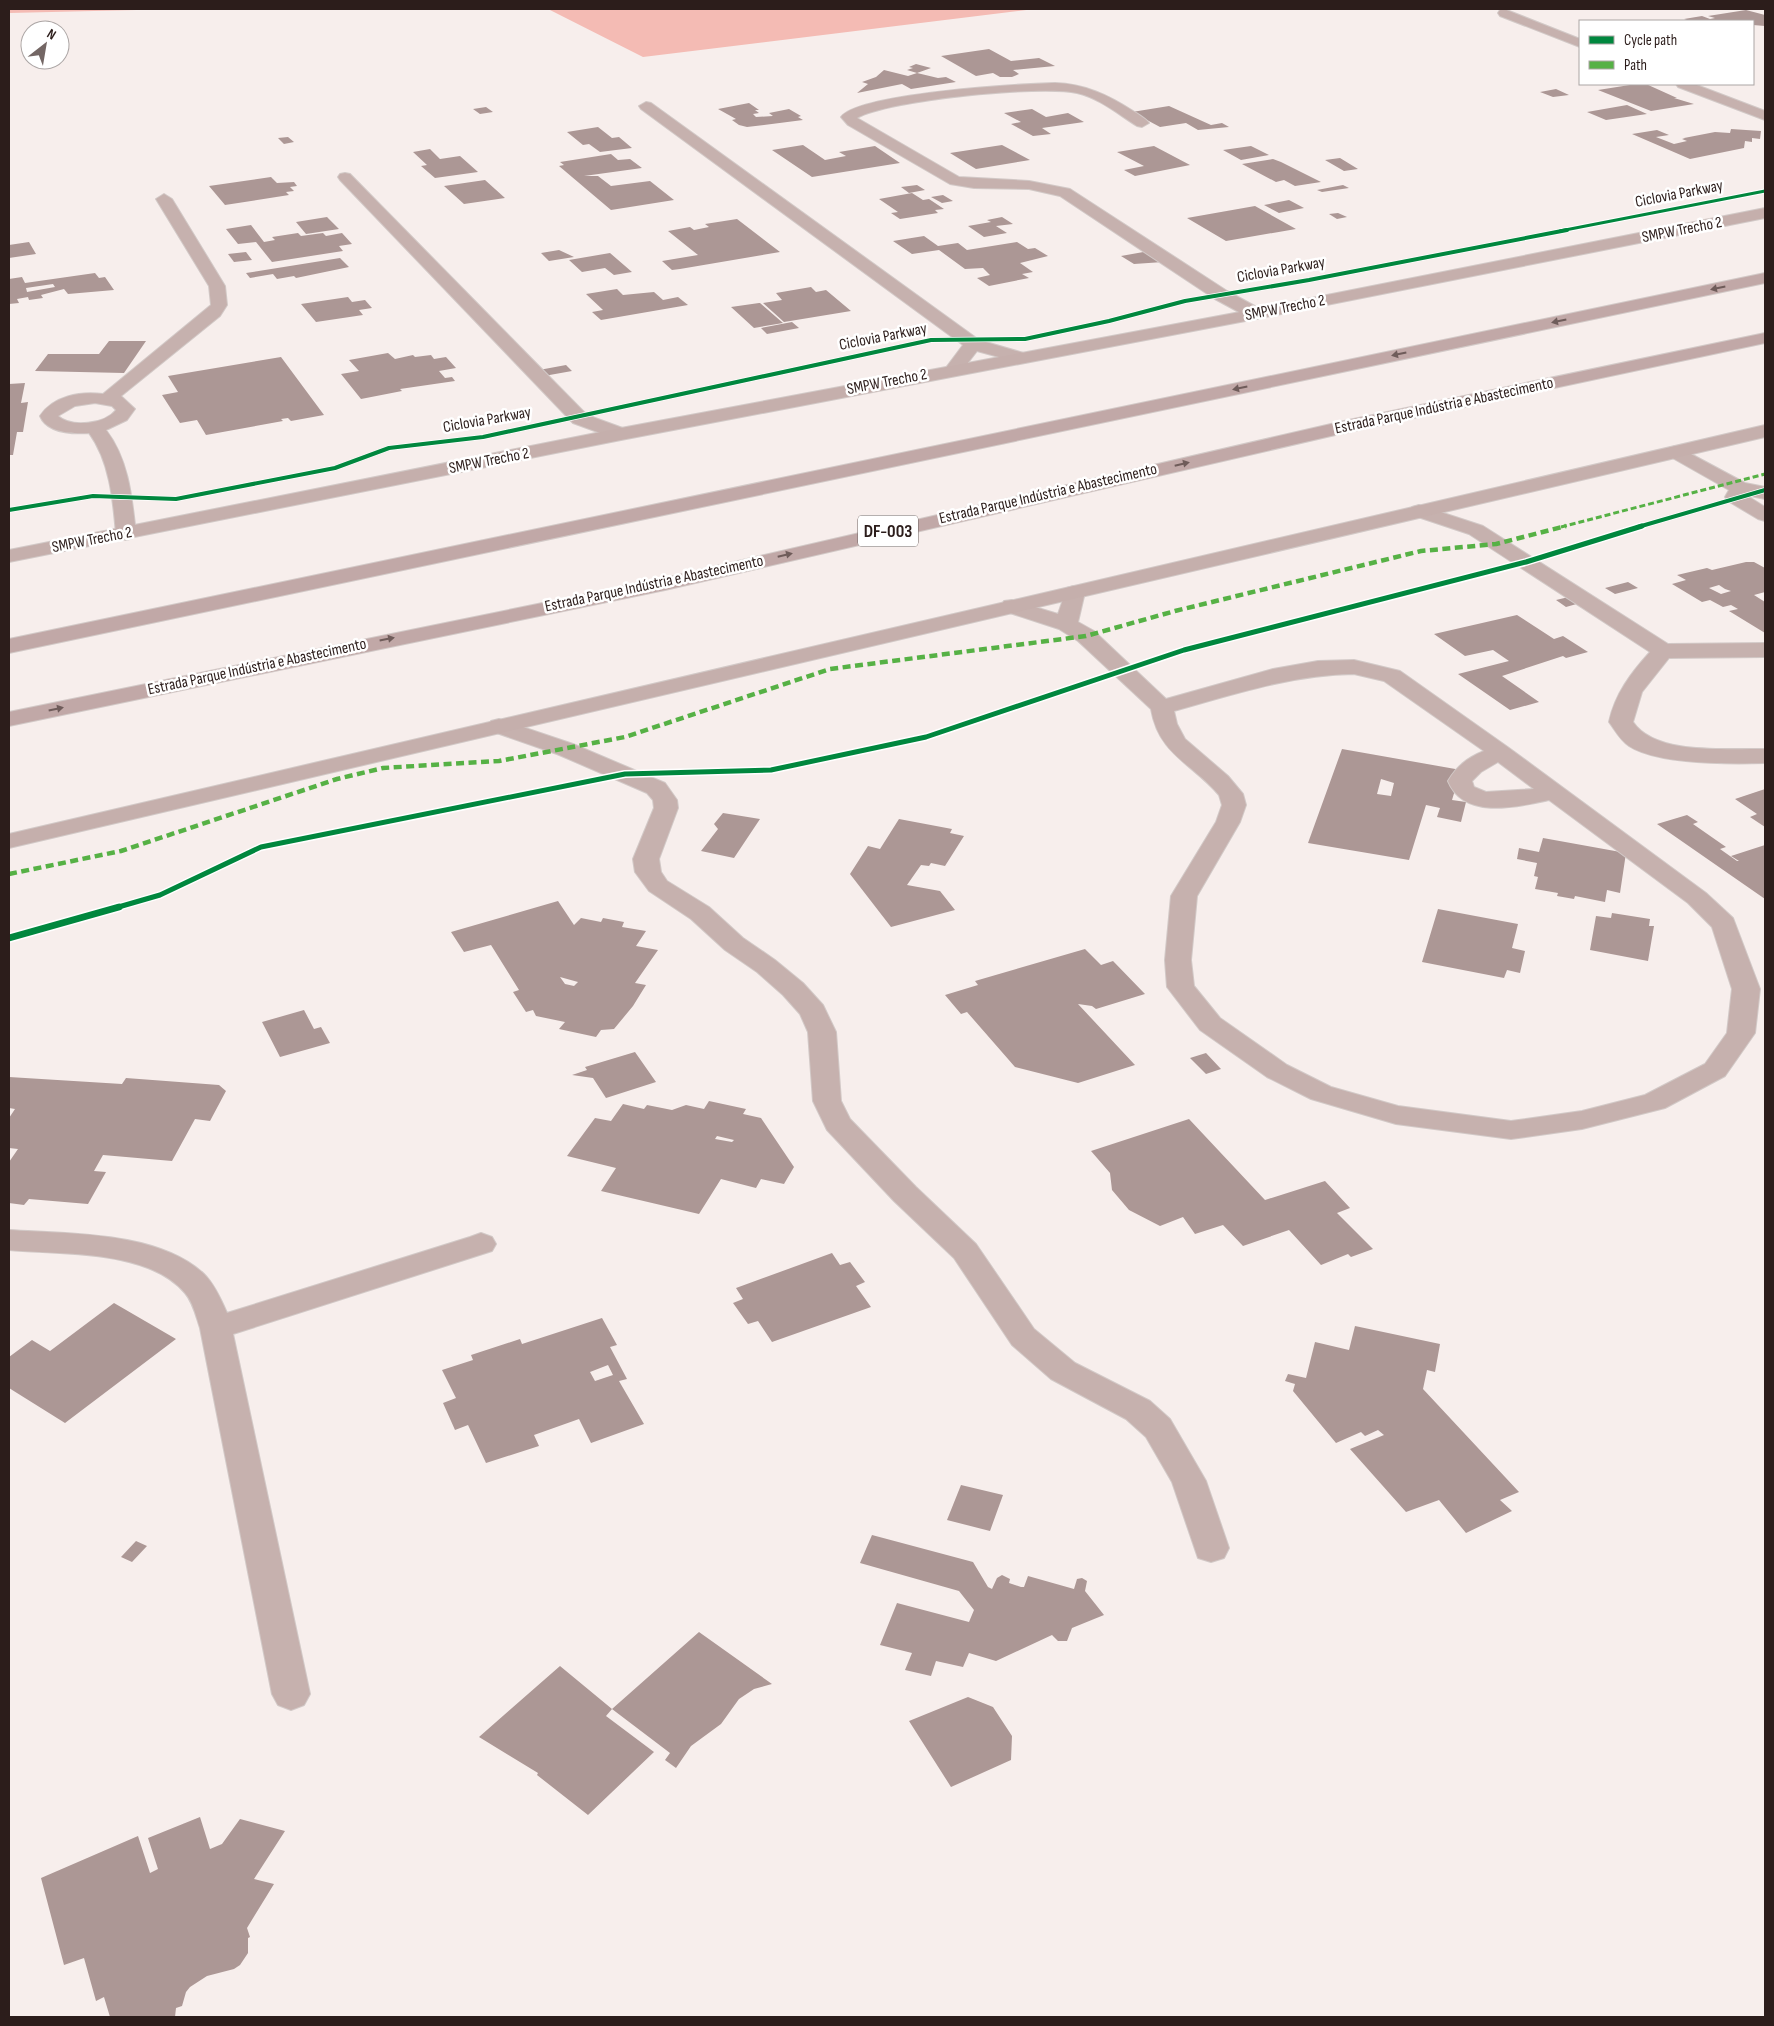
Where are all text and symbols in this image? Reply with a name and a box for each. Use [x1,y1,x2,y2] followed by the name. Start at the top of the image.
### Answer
[20,20,70,70] north arrow
[1579,20,1754,85] legend
[44,25,59,43] text: N
[1624,31,1677,50] text: Cycle path
[1624,56,1647,75] text: Path
[1634,176,1724,212] street label: Ciclovia Parkway
[1640,213,1724,247] street label: SMPW Trecho 2
[1236,253,1326,287] street label: Ciclovia Parkway
[1709,284,1725,292] one-way arrow
[1243,291,1327,325] street label: SMPW Trecho 2
[1551,317,1566,325] one-way arrow
[838,319,928,355] street label: Ciclovia Parkway
[1391,351,1407,359] one-way arrow
[845,365,929,399] street label: SMPW Trecho 2
[1333,374,1555,438] street label: Estrada Parque Indústria e Abastecimento
[1232,384,1248,392] one-way arrow
[442,403,532,437] street label: Ciclovia Parkway
[447,444,531,478] street label: SMPW Trecho 2
[1175,459,1191,467] one-way arrow
[937,460,1159,528] street label: Estrada Parque Indústria e Abastecimento
[858,516,918,546] road number: DF-003
[50,523,134,557] street label: SMPW Trecho 2
[778,551,793,559] one-way arrow
[543,552,765,616] street label: Estrada Parque Indústria e Abastecimento
[146,635,368,699] street label: Estrada Parque Indústria e Abastecimento
[379,635,395,643] one-way arrow
[49,704,65,712] one-way arrow

